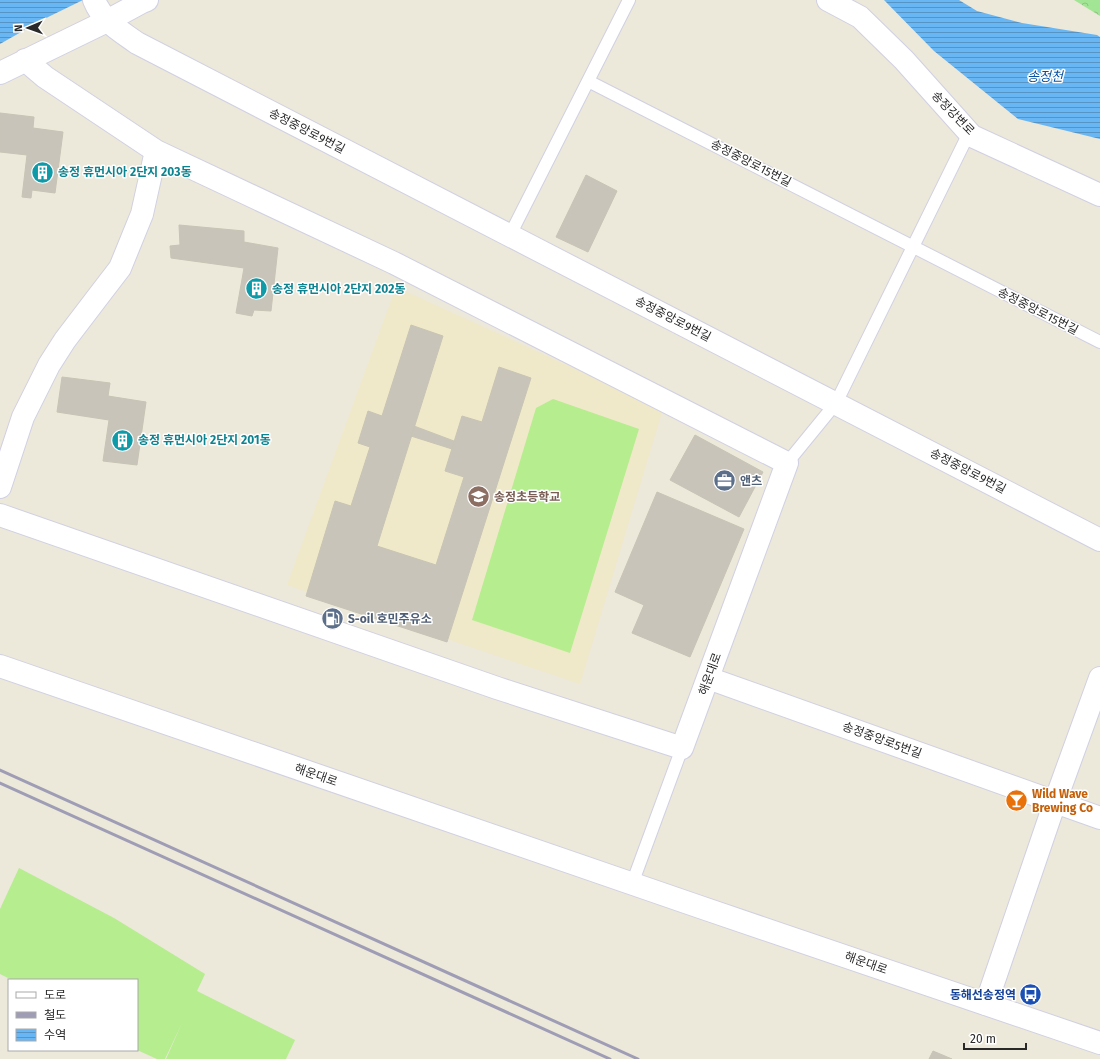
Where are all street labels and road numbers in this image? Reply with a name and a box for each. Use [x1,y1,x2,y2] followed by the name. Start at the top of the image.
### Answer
[929,88,977,138] street label: 송정강변로
[267,106,347,156] street label: 송정중앙로9번길
[708,137,794,189] street label: 송정중앙로15번길
[995,285,1081,337] street label: 송정중앙로15번길
[633,294,713,344] street label: 송정중앙로9번길
[928,446,1008,496] street label: 송정중앙로9번길
[696,651,724,697] street label: 해운대로
[840,719,924,761] street label: 송정중앙로5번길
[293,761,339,789] street label: 해운대로
[843,949,889,977] street label: 해운대로

